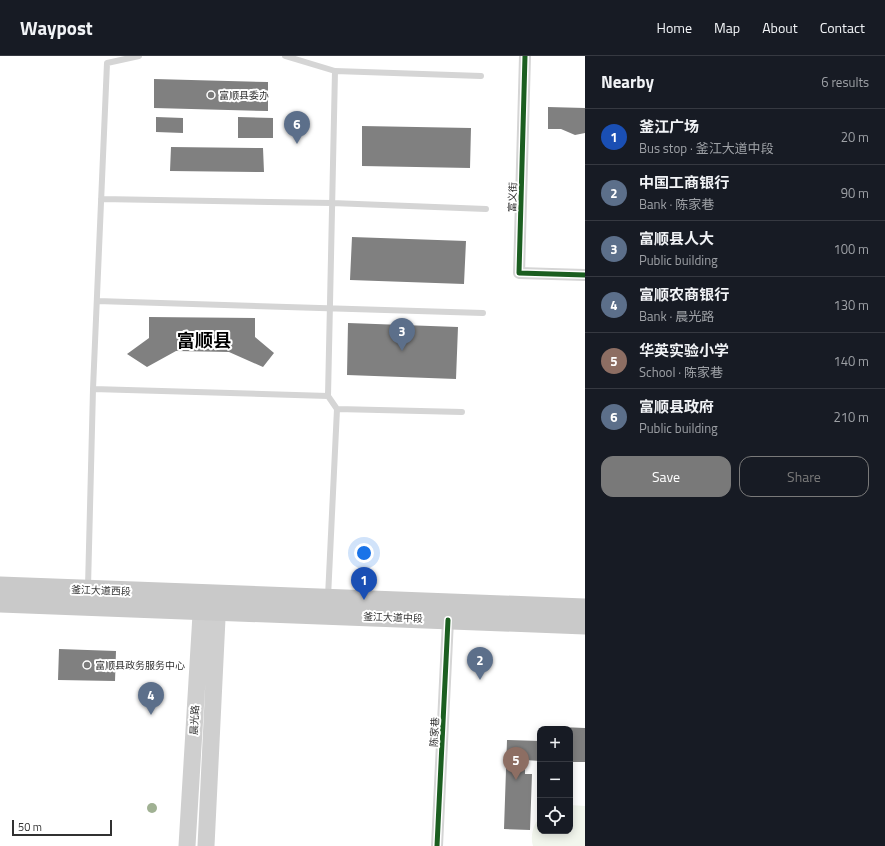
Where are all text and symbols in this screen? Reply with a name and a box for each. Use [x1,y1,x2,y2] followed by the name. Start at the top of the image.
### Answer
[20,13,93,42] text: Waypost
[657,17,692,38] text: Home
[714,17,740,38] text: Map
[762,17,798,38] text: About
[820,17,865,38] text: Contact
[601,69,654,95] text: Nearby
[821,72,869,92] text: 6 results
[219,88,269,103] place label: 富顺县委办
[206,90,216,100] marker: 富顺县委办
[284,111,310,144] pin: 6
[639,115,699,138] text: 釜江广场
[610,127,618,147] text: 1
[841,127,869,147] text: 20 m
[639,138,774,158] text: Bus stop · 釜江大道中段
[639,171,729,194] text: 中国工商银行
[504,182,521,212] street label: 富义街
[610,183,618,203] text: 2
[841,183,869,203] text: 90 m
[639,194,714,214] text: Bank · 陈家巷
[639,227,714,250] text: 富顺县人大
[610,239,618,259] text: 3
[833,239,869,259] text: 100 m
[639,250,718,270] text: Public building
[639,283,729,306] text: 富顺农商银行
[610,295,618,315] text: 4
[833,295,869,315] text: 130 m
[639,306,714,326] text: Bank · 晨光路
[389,318,415,351] pin: 3
[177,327,231,354] district label: 富顺县
[639,339,729,362] text: 华英实验小学
[610,351,618,371] text: 5
[833,351,869,371] text: 140 m
[639,362,723,382] text: School · 陈家巷
[639,395,714,418] text: 富顺县政府
[610,407,618,427] text: 6
[833,407,869,427] text: 210 m
[639,418,718,438] text: Public building
[601,456,731,497] button: Save
[739,456,869,497] button: Share
[354,543,374,563] your location
[351,567,377,600] pin: 1
[71,582,131,599] street label: 釜江大道西段
[363,609,423,626] street label: 釜江大道中段
[467,647,493,680] pin: 2
[95,658,185,673] place label: 富顺县政务服务中心
[82,660,92,670] marker: 富顺县政务服务中心
[138,682,164,715] pin: 4
[186,705,203,735] street label: 晨光路
[426,717,443,747] street label: 陈家巷
[537,726,573,834] map controls
[537,726,573,762] button: +
[503,747,529,780] pin: 5
[537,762,573,798] button: −
[537,798,573,834] button: locate
[12,818,112,837] scale bar
[18,819,42,835] text: 50 m

